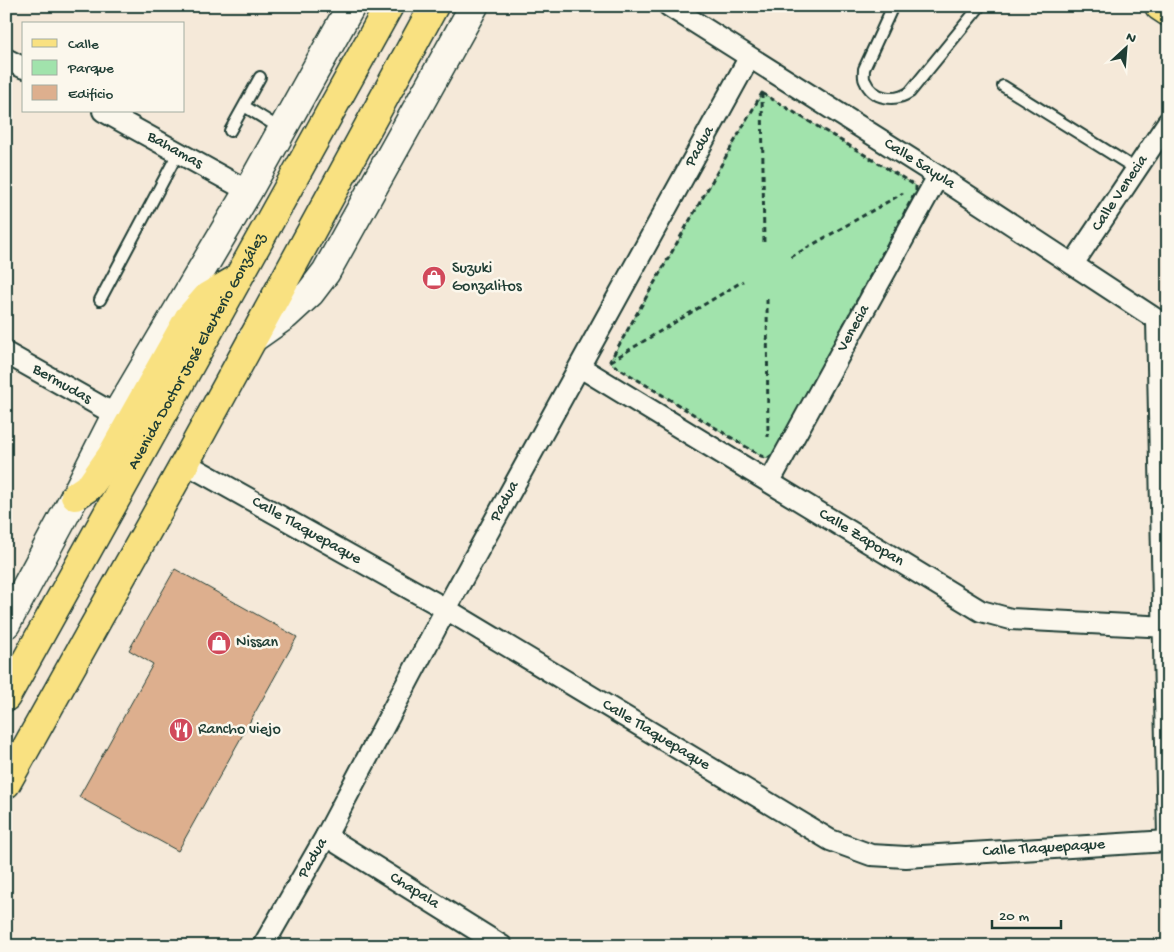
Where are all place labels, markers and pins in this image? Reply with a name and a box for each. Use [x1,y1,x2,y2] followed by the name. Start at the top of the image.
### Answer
[452,260,523,297] place label: Suzuki Gonzalitos
[421,265,447,291] shop icon: Suzuki Gonzalitos
[206,630,232,656] shop icon: Nissan
[236,634,279,653] place label: Nissan
[168,717,194,743] restaurant icon: Rancho viejo
[198,721,281,740] place label: Rancho viejo

